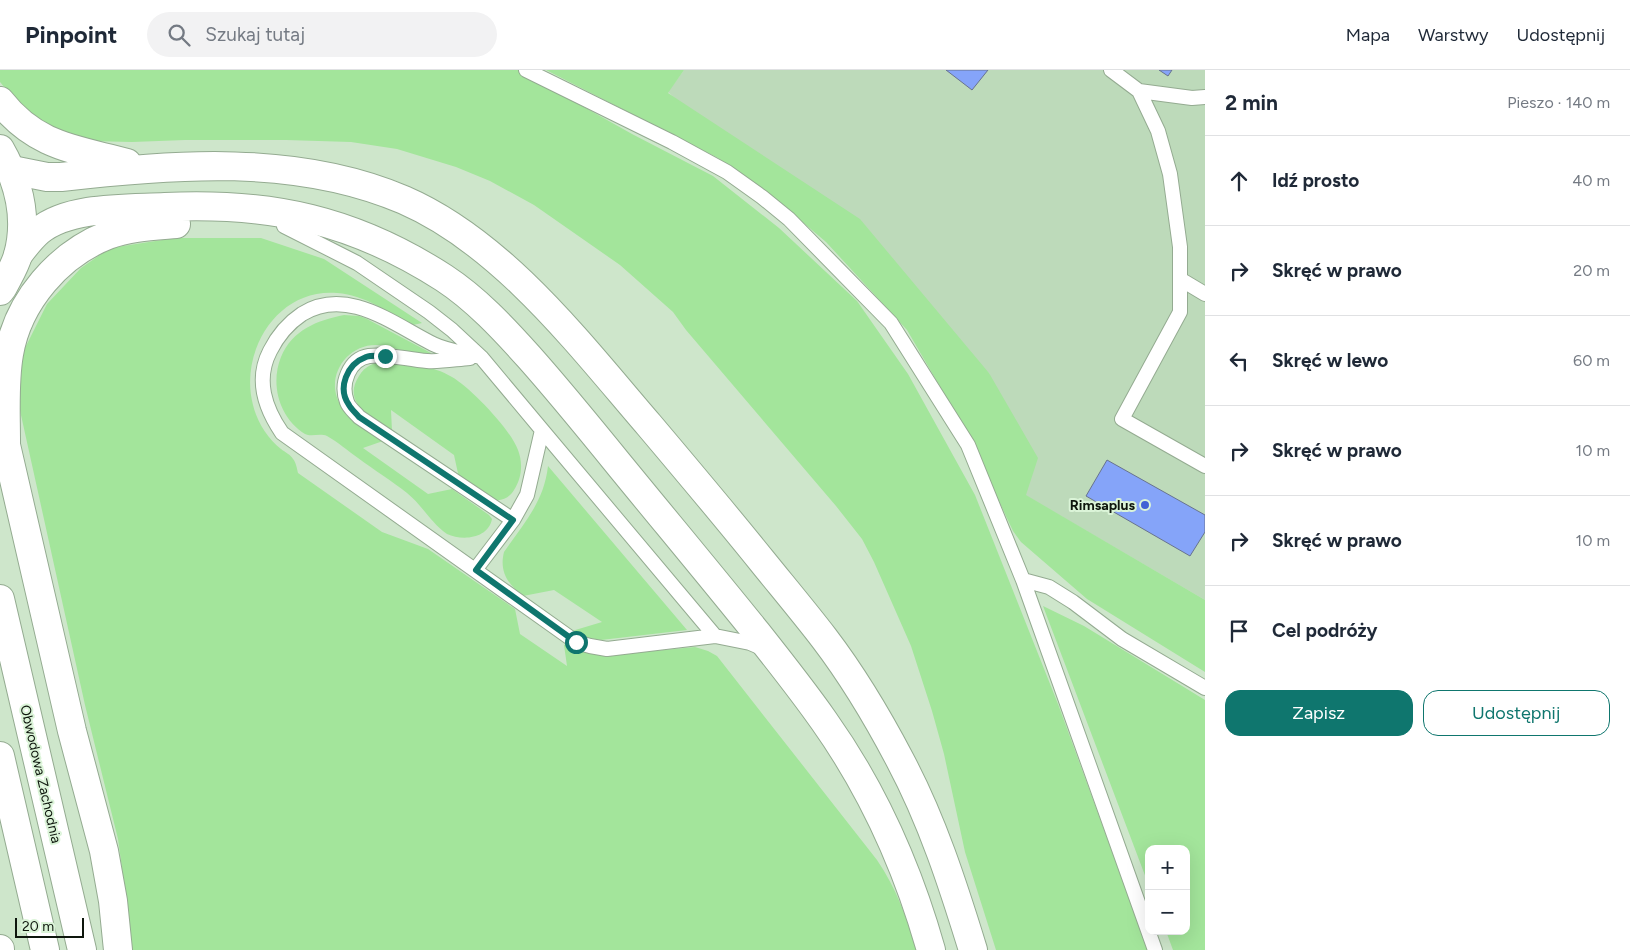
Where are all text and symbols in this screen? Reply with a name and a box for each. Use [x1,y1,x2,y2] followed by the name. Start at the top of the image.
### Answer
[147,12,497,57] search box
[25,20,117,49] text: Pinpoint
[165,21,193,49] icon: search
[205,23,305,46] text: Szukaj tutaj
[1346,24,1390,46] text: Mapa
[1418,24,1489,46] text: Warstwy
[1517,24,1605,46] text: Udostępnij
[1225,90,1278,115] text: 2 min
[1507,93,1610,112] text: Pieszo · 140 m
[1225,167,1253,195] icon: ahead
[1272,169,1359,192] text: Idź prosto
[1572,171,1610,190] text: 40 m
[1225,257,1253,285] icon: right
[1272,259,1402,282] text: Skręć w prawo
[1573,261,1610,280] text: 20 m
[374,345,397,368] route end
[1225,347,1253,375] icon: left
[1272,349,1388,372] text: Skręć w lewo
[1573,351,1610,370] text: 60 m
[1225,437,1253,465] icon: right
[1272,439,1402,462] text: Skręć w prawo
[1576,441,1610,460] text: 10 m
[1070,497,1135,514] place label: Rimsaplus
[1139,499,1151,511] marker: Rimsaplus
[1225,527,1253,555] icon: right
[1272,529,1402,552] text: Skręć w prawo
[1576,531,1610,550] text: 10 m
[1225,617,1253,645] icon: arrive
[1272,619,1378,642] text: Cel podróży
[565,631,588,654] route start
[1225,690,1413,736] button: Zapisz
[1423,690,1610,736] button: Udostępnij
[16,703,65,845] street label: Obwodowa Zachodnia
[1145,845,1190,935] map controls
[1145,845,1190,890] button: +
[1145,890,1190,935] button: −
[15,915,84,938] scale bar
[22,918,54,935] text: 20 m

